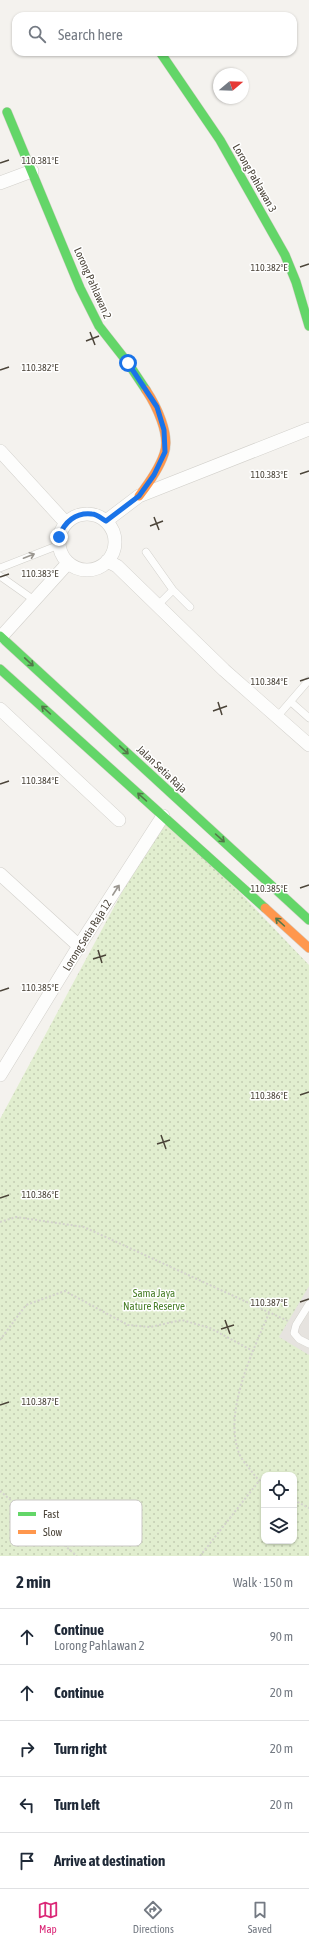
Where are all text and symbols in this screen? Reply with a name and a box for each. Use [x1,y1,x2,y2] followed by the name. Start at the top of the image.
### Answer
[12,12,297,56] search box
[26,23,48,45] icon: search
[58,26,123,43] text: Search here
[213,68,249,104] north arrow
[231,142,279,214] street label: Lorong Pahlawan 3
[22,155,59,166] text: 110.381°E
[72,246,114,320] street label: Lorong Pahlawan 2
[251,262,288,273] text: 110.382°E
[119,354,137,372] route start
[22,362,59,373] text: 110.382°E
[251,469,288,480] text: 110.383°E
[50,528,68,546] route end
[23,552,35,560] one-way arrow
[22,568,59,579] text: 110.383°E
[23,657,33,666] one-way arrow
[251,676,288,687] text: 110.384°E
[41,706,51,715] one-way arrow
[135,743,189,795] street label: Jalan Setia Raja
[119,745,129,755] one-way arrow
[22,775,59,786] text: 110.384°E
[137,793,147,802] one-way arrow
[215,834,225,843] one-way arrow
[251,883,288,894] text: 110.385°E
[112,884,120,896] one-way arrow
[60,897,114,973] street label: Lorong Setia Raja 12
[275,918,285,927] one-way arrow
[22,982,59,993] text: 110.385°E
[251,1090,288,1101] text: 110.386°E
[22,1189,59,1200] text: 110.386°E
[123,1287,185,1312] park label: Sama Jaya Nature Reserve
[251,1297,288,1308] text: 110.387°E
[22,1396,59,1407] text: 110.387°E
[261,1472,297,1544] map controls
[261,1472,297,1508] button: locate
[10,1500,142,1546] legend
[43,1508,59,1520] text: Fast
[261,1508,297,1544] button: layers
[43,1526,62,1538] text: Slow
[16,1572,51,1592] text: 2 min
[233,1575,293,1590] text: Walk · 150 m
[54,1621,104,1638] text: Continue
[16,1626,38,1648] icon: ahead
[270,1629,293,1644] text: 90 m
[54,1638,145,1653] text: Lorong Pahlawan 2
[16,1682,38,1704] icon: ahead
[54,1684,104,1701] text: Continue
[270,1685,293,1700] text: 20 m
[16,1738,38,1760] icon: right
[54,1740,107,1757] text: Turn right
[270,1741,293,1756] text: 20 m
[16,1794,38,1816] icon: left
[54,1796,100,1813] text: Turn left
[270,1797,293,1812] text: 20 m
[16,1850,38,1872] icon: arrive
[54,1852,165,1869] text: Arrive at destination
[37,1899,59,1935] tab: Map
[133,1899,174,1935] tab: Directions
[248,1899,272,1935] tab: Saved

